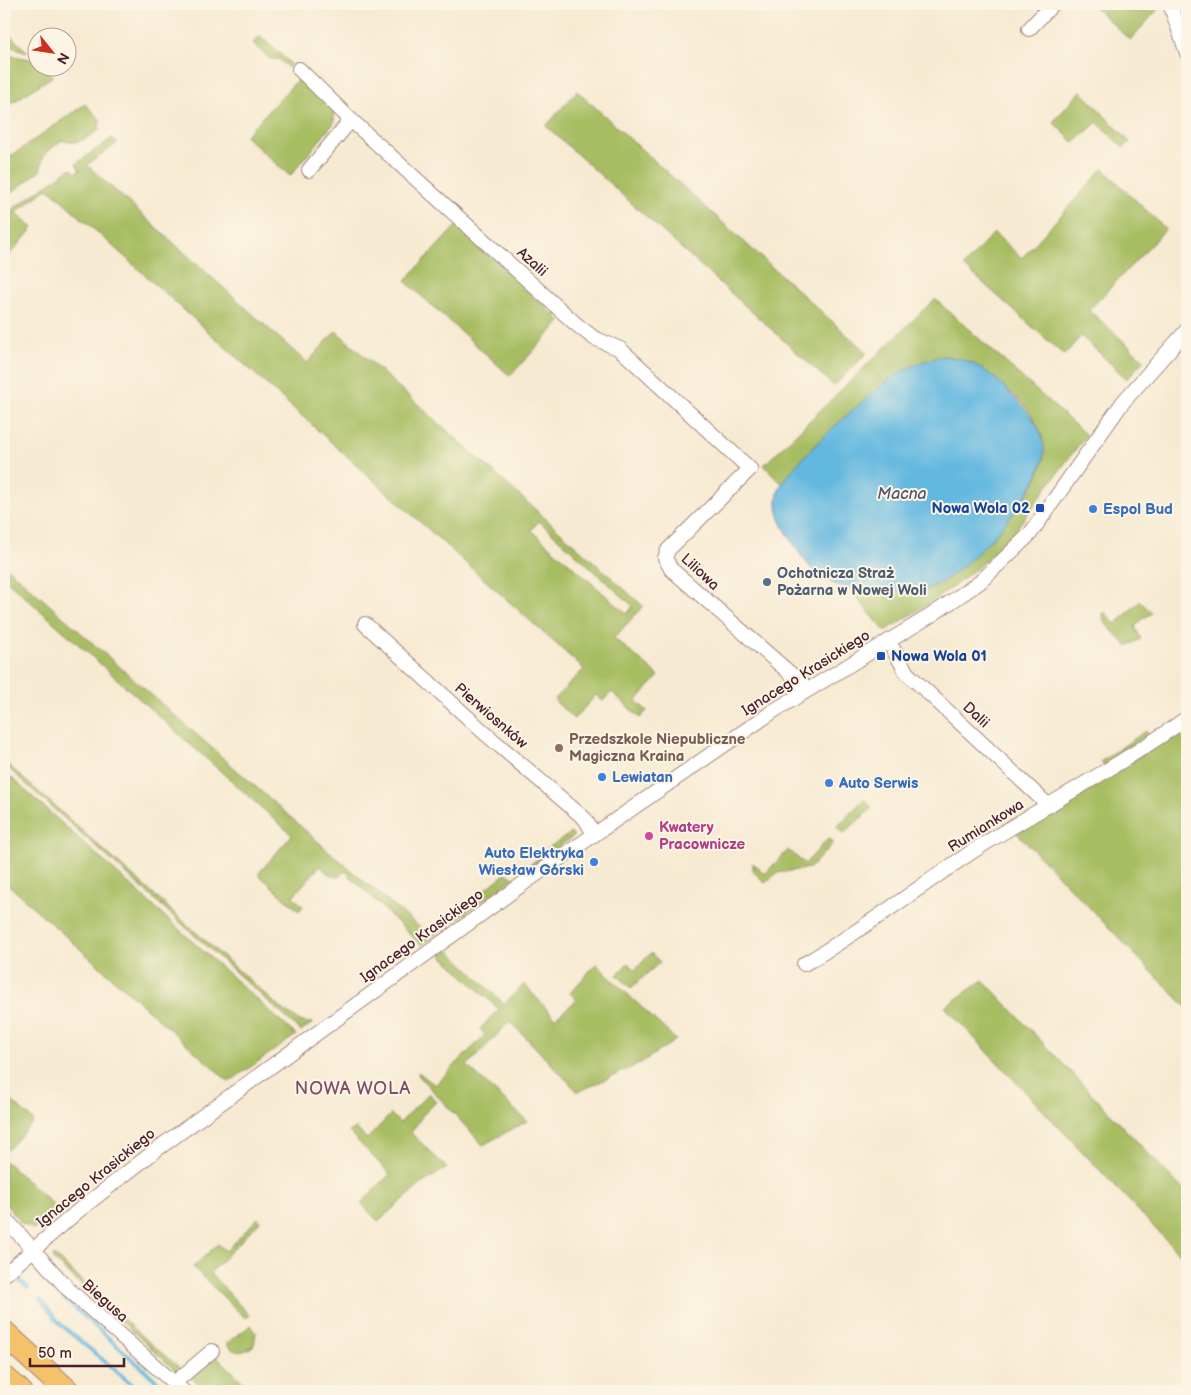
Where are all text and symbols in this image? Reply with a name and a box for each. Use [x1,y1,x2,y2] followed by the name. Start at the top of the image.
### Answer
[28,28,78,78] north arrow
[53,49,73,67] text: N
[513,243,551,281] street label: Azalii
[877,485,927,504] water label: Macna
[931,499,1030,518] place label: Nowa Wola 02
[1103,500,1173,519] place label: Espol Bud
[1034,502,1046,514] marker: Nowa Wola 02
[1087,503,1099,515] marker: Espol Bud
[677,549,723,595] street label: Liliowa
[777,564,927,600] place label: Ochotnicza Straż Pożarna w Nowej Woli
[761,576,773,588] marker: Ochotnicza Straż Pożarna w Nowej Woli
[738,626,874,720] street label: Ignacego Krasickiego
[891,647,987,666] place label: Nowa Wola 01
[875,650,887,662] marker: Nowa Wola 01
[450,679,532,753] street label: Pierwiosnków
[959,698,993,732] street label: Dalii
[569,730,746,766] place label: Przedszkole Niepubliczne Magiczna Kraina
[553,742,565,754] marker: Przedszkole Niepubliczne Magiczna Kraina
[612,768,673,787] place label: Lewiatan
[596,771,608,783] marker: Lewiatan
[838,774,918,793] place label: Auto Serwis
[823,777,835,789] marker: Auto Serwis
[945,795,1027,857] street label: Rumiankowa
[659,818,745,854] place label: Kwatery Pracownicze
[643,830,655,842] marker: Kwatery Pracownicze
[478,844,584,880] place label: Auto Elektryka Wiesław Górski
[588,856,600,868] marker: Auto Elektryka Wiesław Górski
[357,885,487,987] street label: Ignacego Krasickiego
[295,1078,411,1099] district label: NOWA WOLA
[33,1124,159,1232] street label: Ignacego Krasickiego
[78,1275,132,1327] street label: Biegusa
[30,1335,124,1367] scale bar
[38,1344,72,1363] text: 50 m

